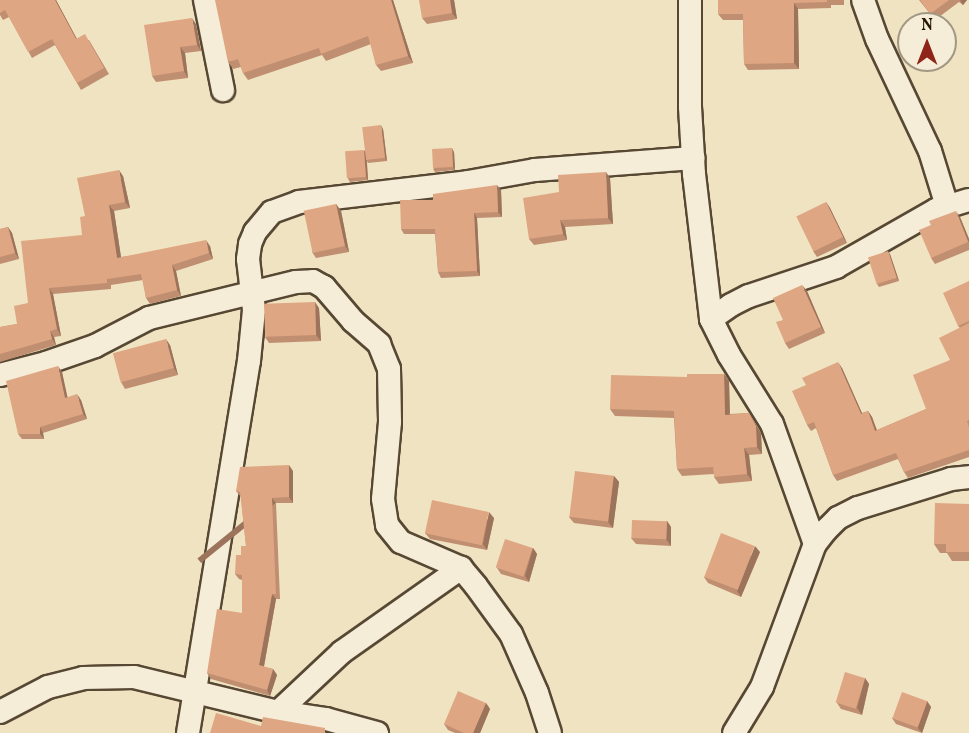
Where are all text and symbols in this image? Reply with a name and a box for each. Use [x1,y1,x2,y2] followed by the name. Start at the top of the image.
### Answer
[897,12,957,72] north arrow
[921,15,933,37] text: N

